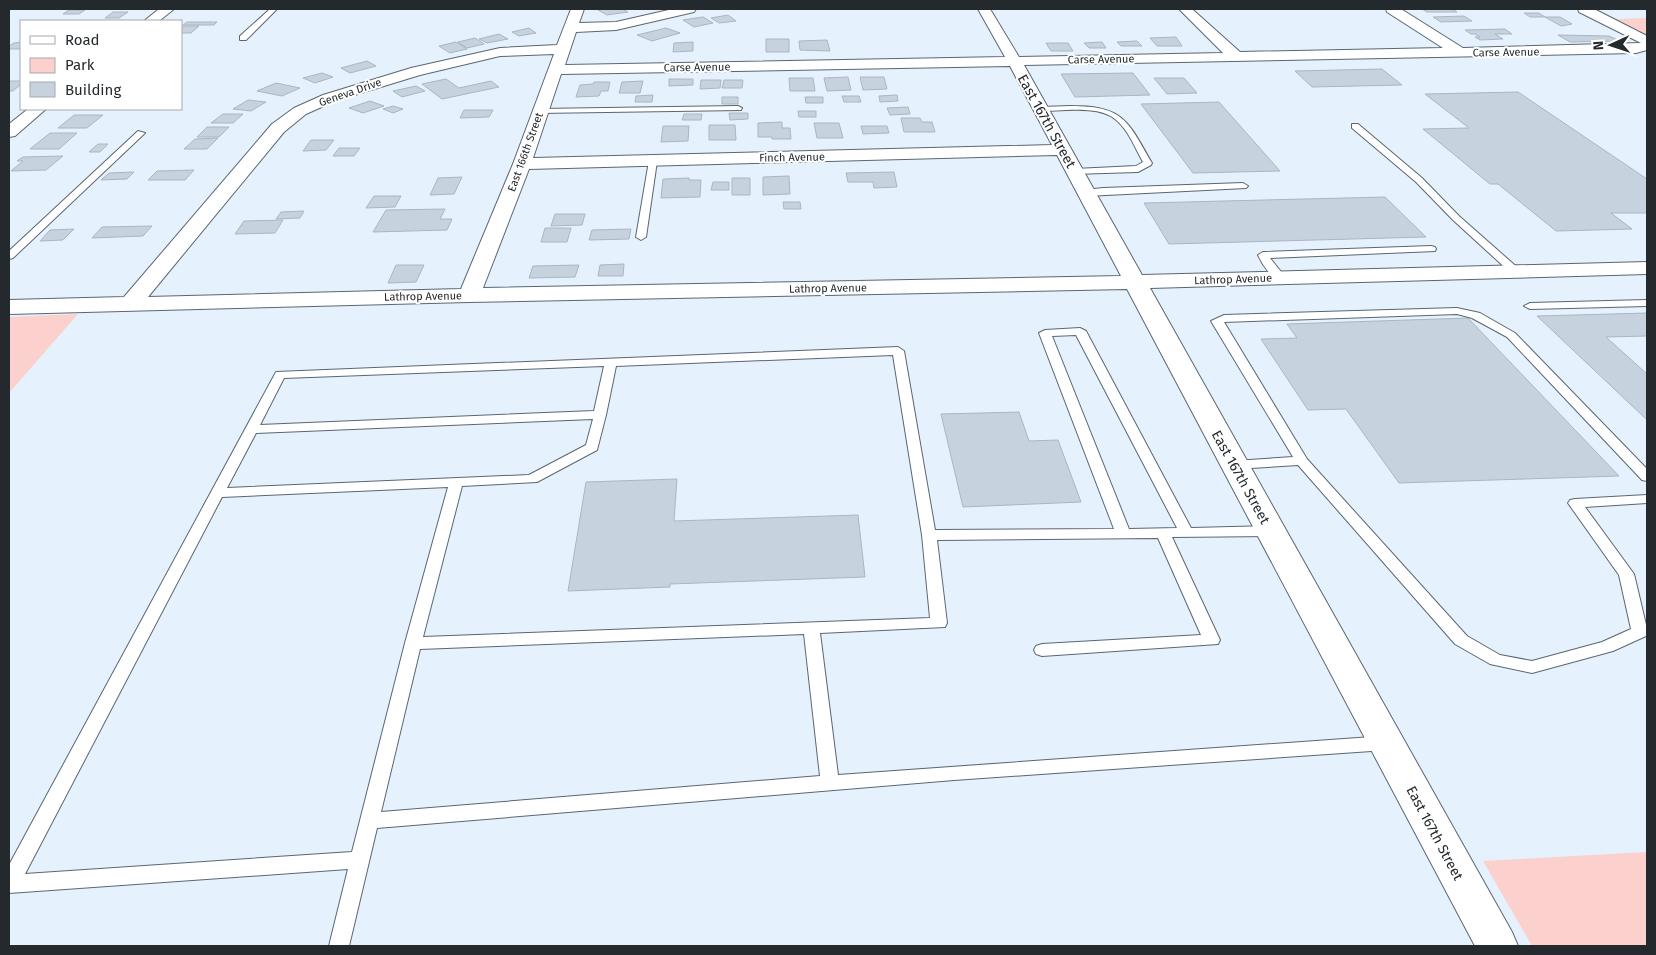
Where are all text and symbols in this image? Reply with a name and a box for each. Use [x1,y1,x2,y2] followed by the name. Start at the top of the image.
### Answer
[20,20,182,110] legend
[1586,20,1636,70] north arrow
[65,31,100,49] text: Road
[1590,41,1607,51] text: N
[1473,45,1539,60] street label: Carse Avenue
[1068,52,1134,67] street label: Carse Avenue
[65,56,95,74] text: Park
[664,60,730,75] street label: Carse Avenue
[1014,71,1080,172] street label: East 167th Street
[317,76,383,109] street label: Geneva Drive
[65,81,121,99] text: Building
[505,111,546,194] street label: East 166th Street
[759,150,825,165] street label: Finch Avenue
[1194,272,1272,287] street label: Lathrop Avenue
[789,281,867,296] street label: Lathrop Avenue
[384,289,462,304] street label: Lathrop Avenue
[1208,427,1274,528] street label: East 167th Street
[1403,783,1467,884] street label: East 167th Street

